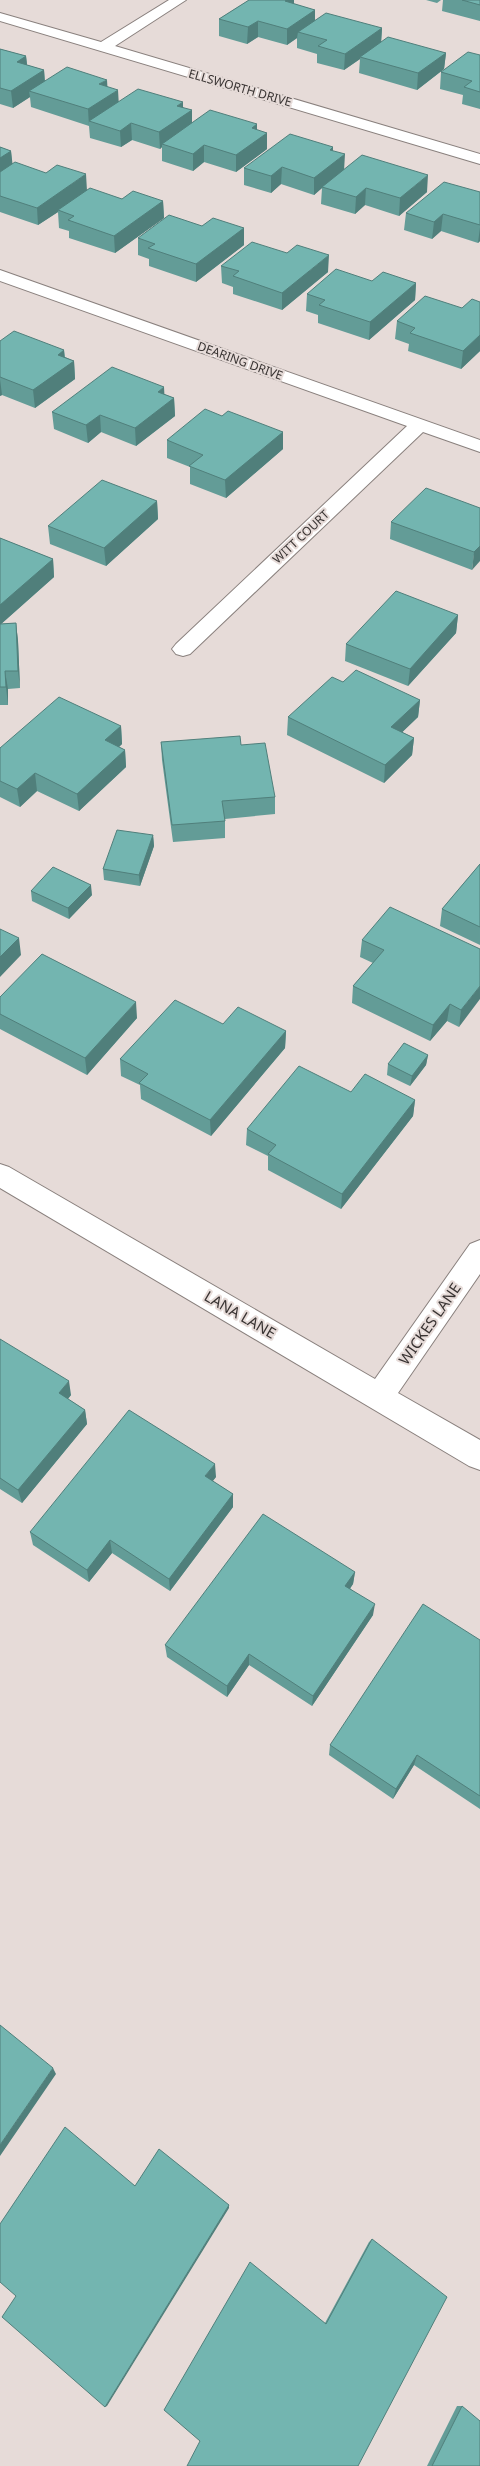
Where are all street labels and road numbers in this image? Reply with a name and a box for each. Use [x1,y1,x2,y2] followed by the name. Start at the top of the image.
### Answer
[187,65,294,110] street label: ELLSWORTH DRIVE
[195,337,285,384] street label: DEARING DRIVE
[269,506,333,567] street label: WITT COURT
[394,1279,465,1368] street label: WICKES LANE
[201,1286,280,1343] street label: LANA LANE

